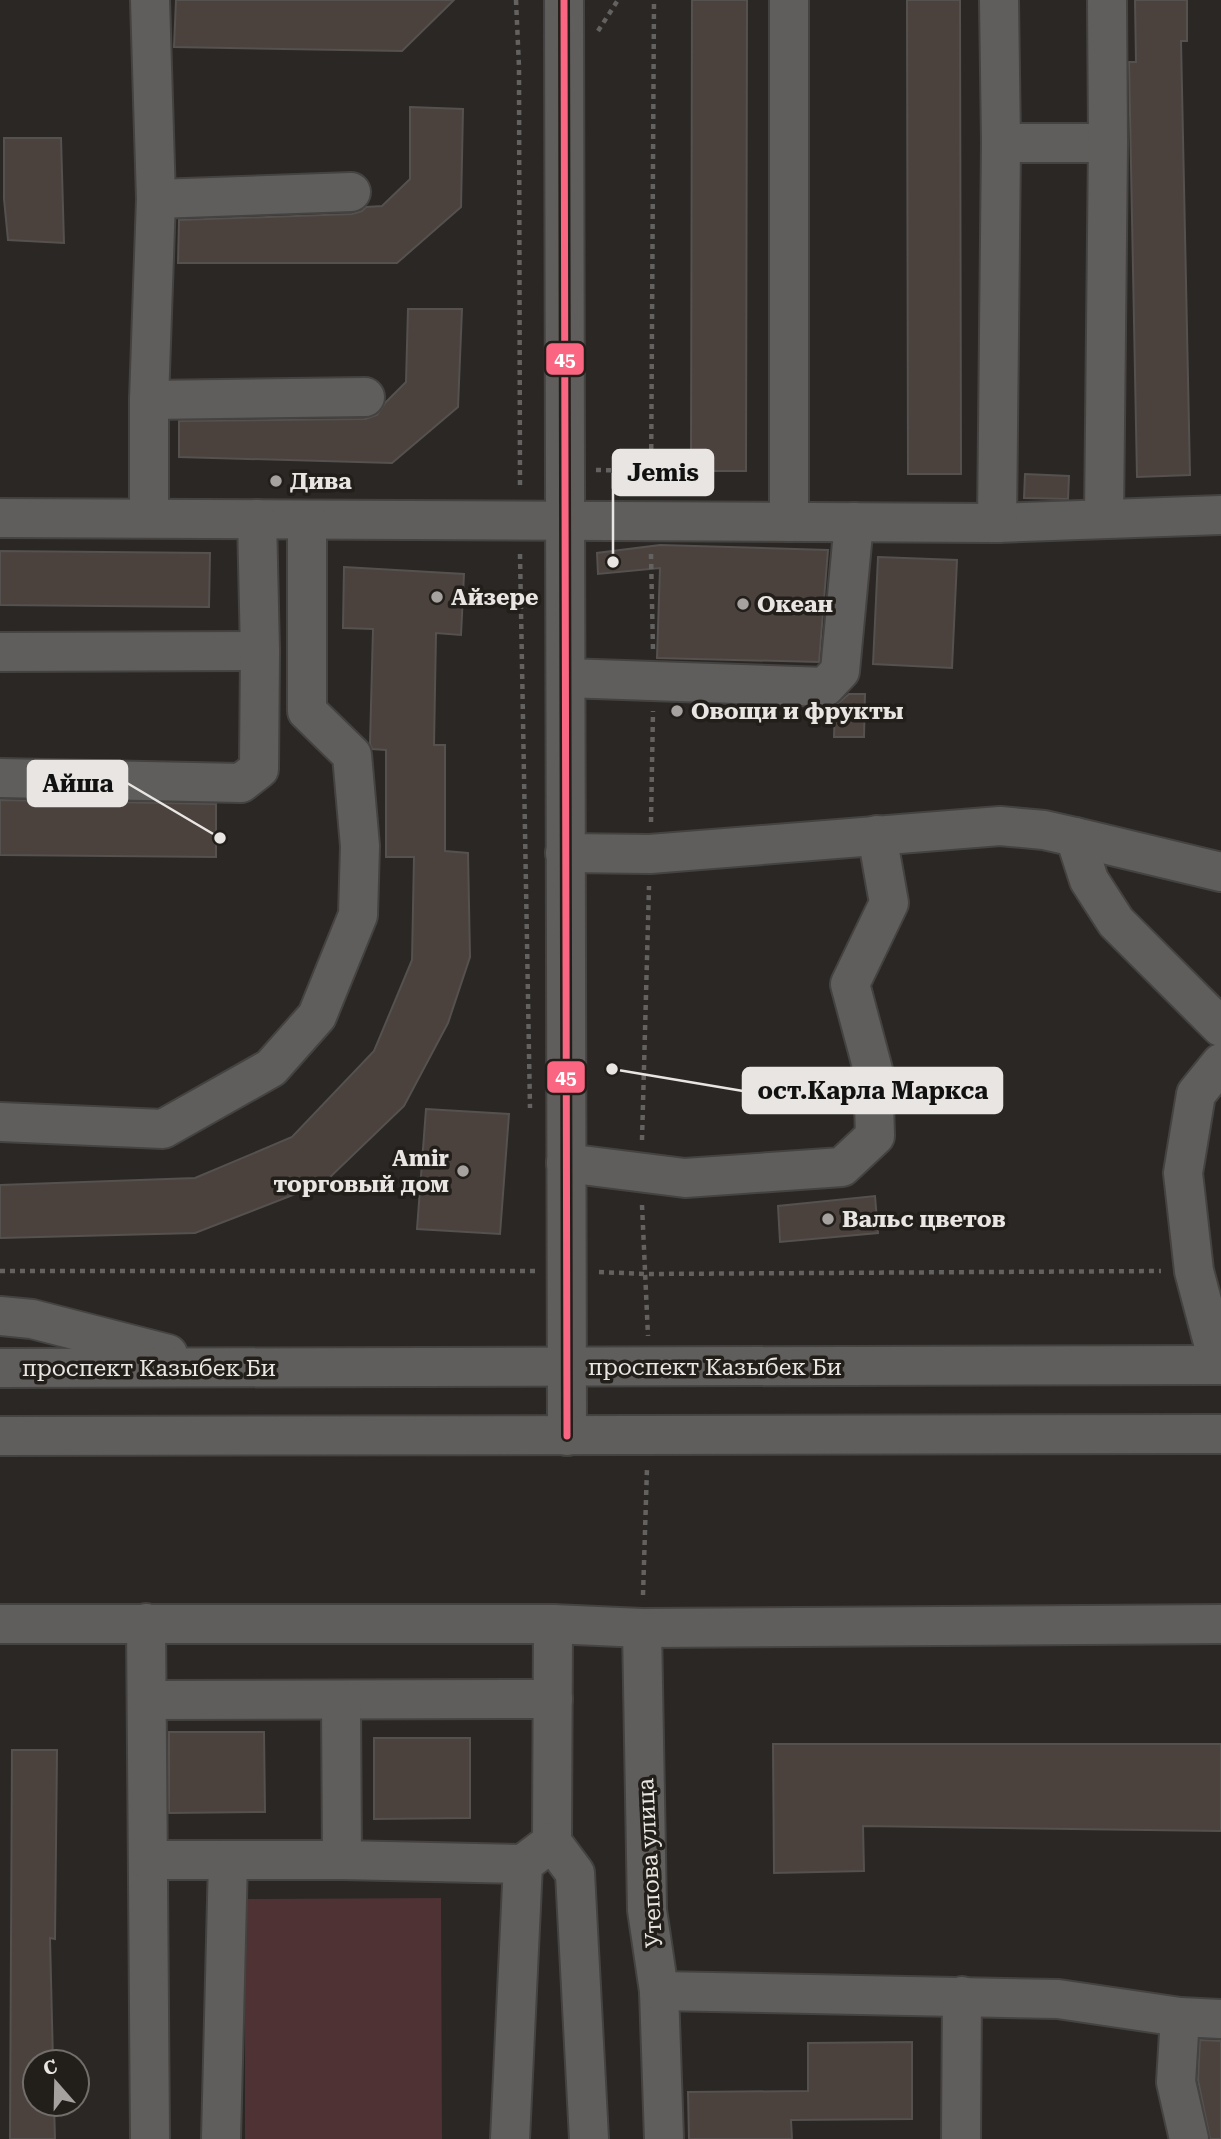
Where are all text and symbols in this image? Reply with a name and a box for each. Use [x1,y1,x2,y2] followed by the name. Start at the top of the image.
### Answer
[545,342,585,376] line badge: 45
[554,348,576,371] text: 45
[613,450,713,495] callout: Jemis
[627,459,699,487] text: Jemis
[290,468,352,495] place label: Дива
[268,473,284,489] marker: Дива
[451,584,538,611] place label: Айзере
[429,589,445,605] marker: Айзере
[757,591,833,618] place label: Океан
[735,596,751,612] marker: Океан
[691,698,904,725] place label: Овощи и фрукты
[669,703,685,719] marker: Овощи и фрукты
[28,761,127,806] callout: Айша
[42,770,114,798] text: Айша
[546,1060,586,1094] line badge: 45
[555,1066,577,1089] text: 45
[743,1068,1002,1113] callout: ост.Карла Маркса
[758,1077,988,1105] text: ост.Карла Маркса
[273,1145,449,1198] place label: Amir торговый дом
[455,1163,471,1179] marker: Amir торговый дом
[842,1206,1006,1233] place label: Вальс цветов
[820,1211,836,1227] marker: Вальс цветов
[588,1354,842,1381] street label: проспект Казыбек Би
[22,1355,276,1382] street label: проспект Казыбек Би
[632,1777,668,1949] street label: Утепова улица
[21,2048,91,2118] north arrow
[40,2054,61,2081] text: С

